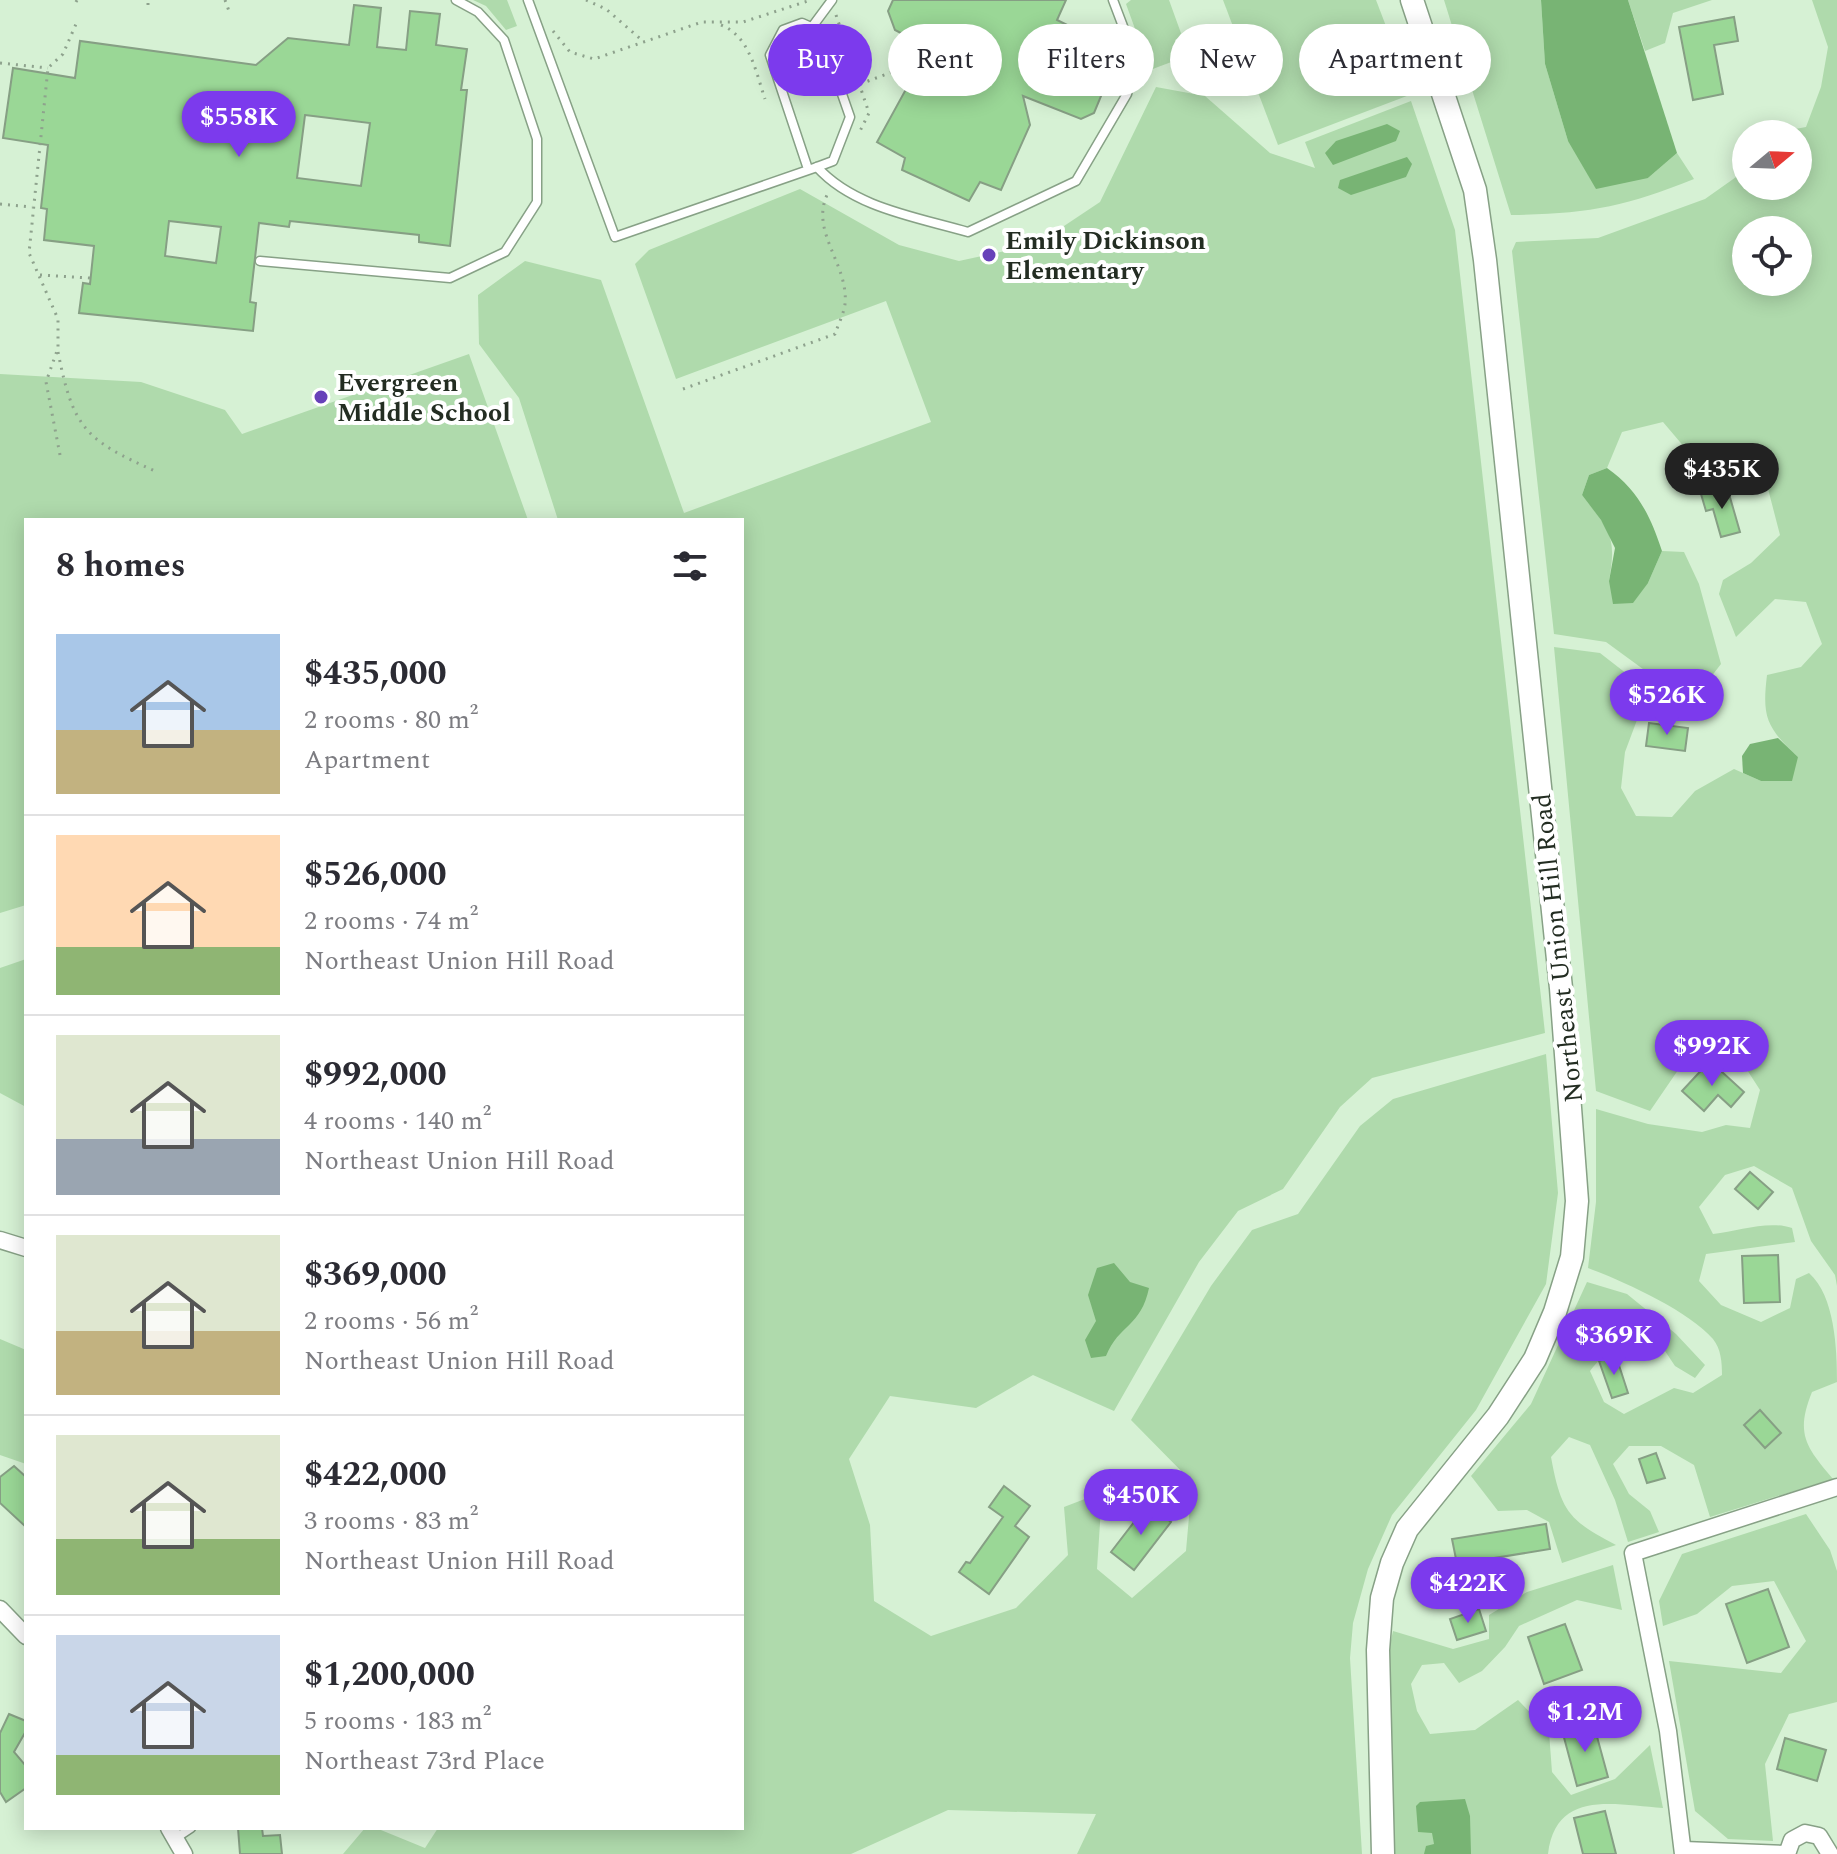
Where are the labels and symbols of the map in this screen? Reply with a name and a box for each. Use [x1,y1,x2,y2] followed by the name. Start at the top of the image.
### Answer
[183,91,295,159] pin: $558K
[1732,120,1812,200] north arrow
[1005,221,1206,291] place label: Emily Dickinson Elementary
[980,246,998,264] marker: Emily Dickinson Elementary
[337,363,511,433] place label: Evergreen Middle School
[312,388,330,406] marker: Evergreen Middle School
[1666,443,1778,511] pin: $435K
[1611,669,1723,737] pin: $526K
[1522,791,1594,1104] street label: Northeast Union Hill Road
[1656,1020,1768,1088] pin: $992K
[1558,1309,1670,1377] pin: $369K
[1085,1469,1197,1537] pin: $450K
[1412,1557,1524,1625] pin: $422K
[1529,1686,1641,1754] pin: $1.2M

